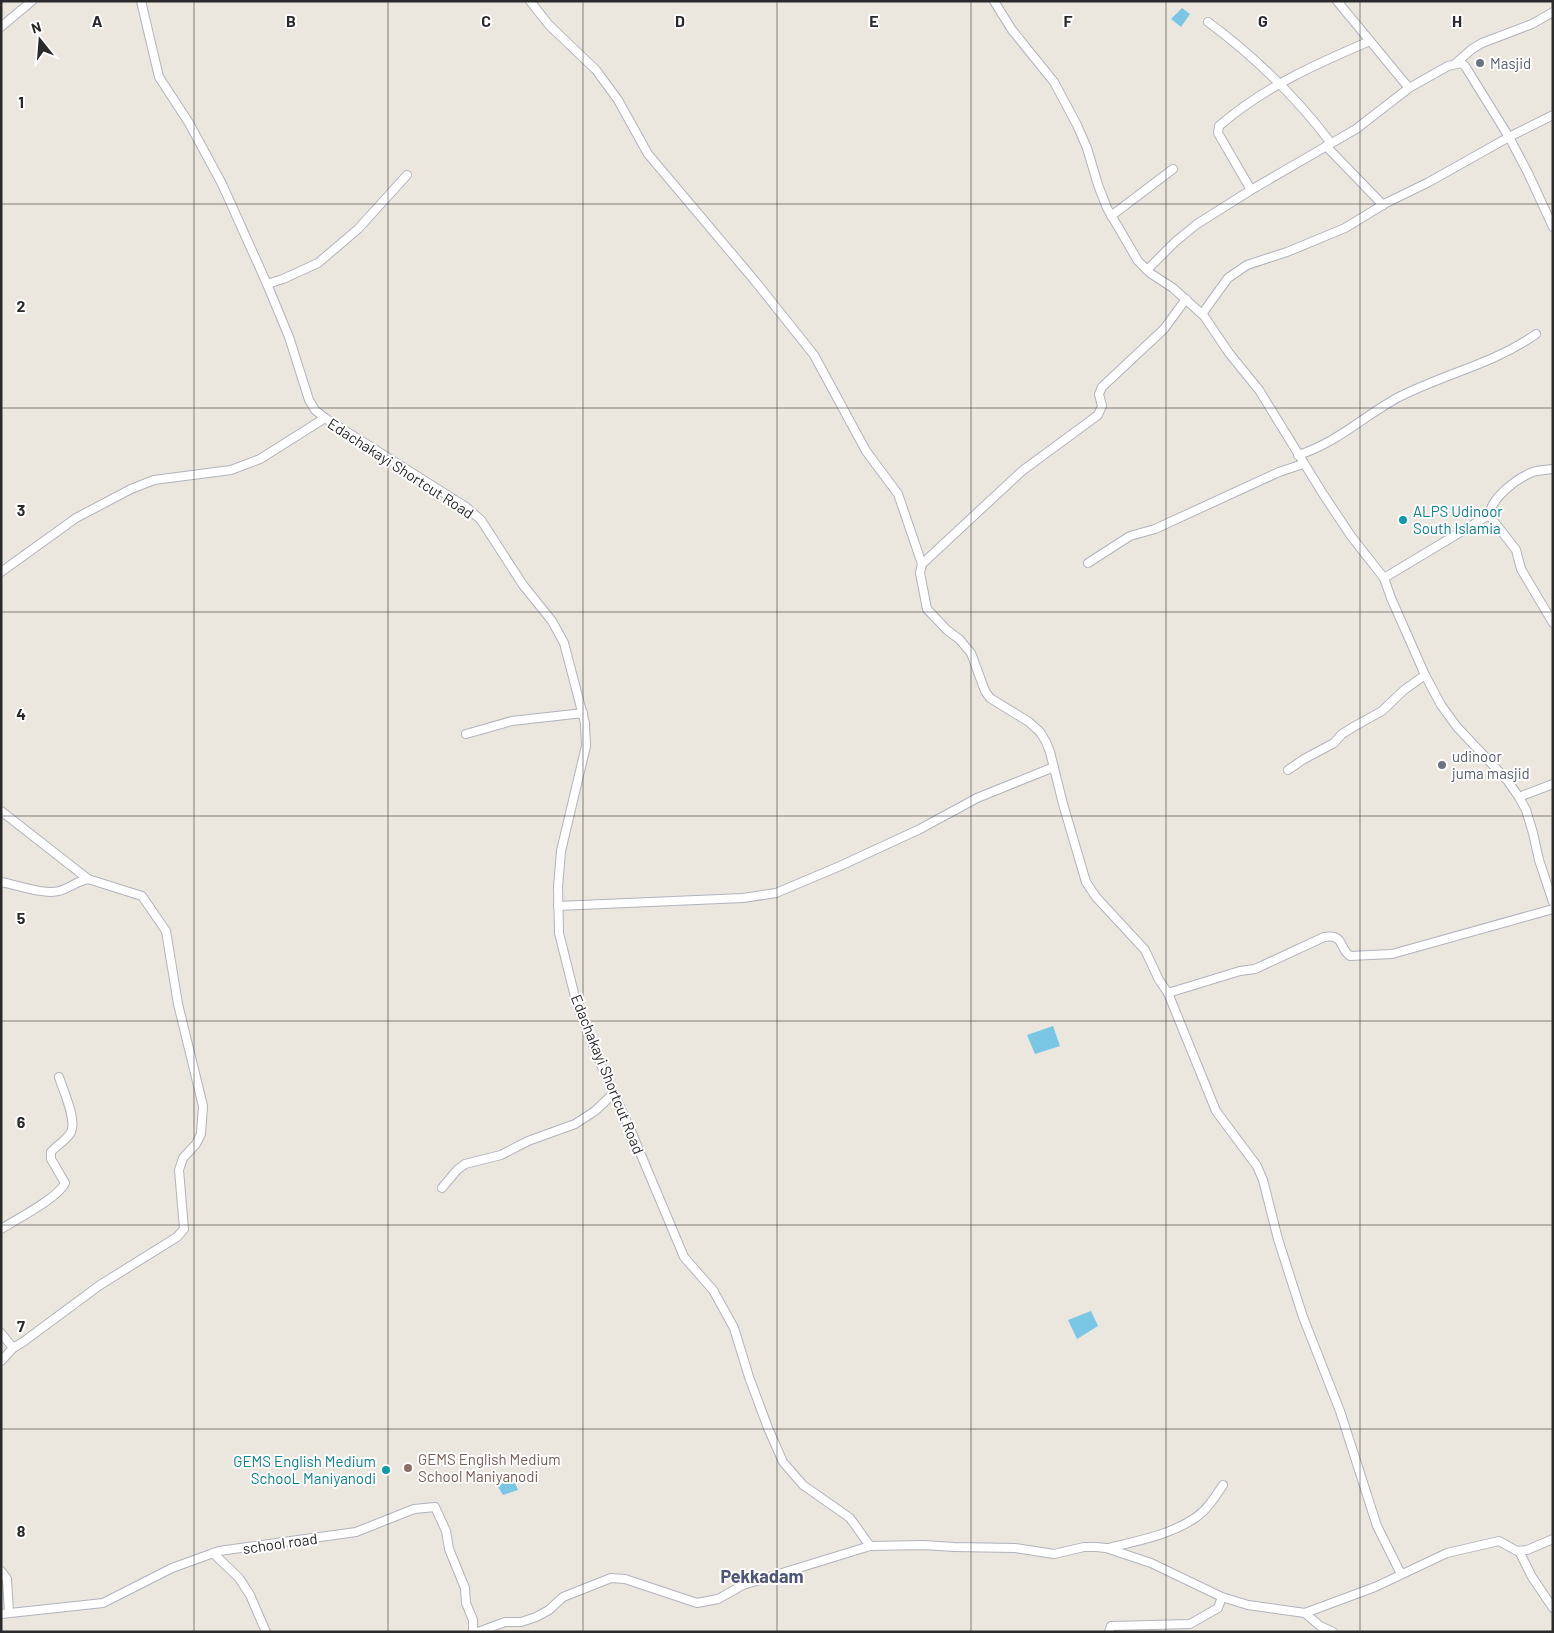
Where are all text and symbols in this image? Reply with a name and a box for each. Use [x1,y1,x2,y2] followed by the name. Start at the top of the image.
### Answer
[92,11,103,30] text: A
[286,11,296,30] text: B
[481,11,491,30] text: C
[675,11,685,30] text: D
[869,11,879,30] text: E
[1064,11,1073,30] text: F
[1258,11,1268,30] text: G
[1452,11,1462,30] text: H
[15,15,65,65] north arrow
[29,18,43,37] text: N
[1490,54,1531,72] place label: Masjid
[1474,57,1486,69] marker: Masjid
[18,92,24,111] text: 1
[17,296,26,315] text: 2
[325,414,477,522] street label: Edachakayi Shortcut Road
[17,500,25,519] text: 3
[1413,502,1503,537] place label: ALPS Udinoor South Islamia
[1397,514,1409,526] marker: ALPS Udinoor South Islamia
[16,704,26,723] text: 4
[1451,747,1530,782] place label: udinoor juma masjid
[1436,759,1448,771] marker: udinoor juma masjid
[17,908,26,927] text: 5
[568,992,648,1156] street label: Edachakayi Shortcut Road
[17,1112,26,1131] text: 6
[17,1316,25,1335] text: 7
[418,1450,561,1485] place label: GEMS English Medium School Maniyanodi
[233,1452,376,1487] place label: GEMS English Medium SchooL Maniyanodi
[402,1462,414,1474] marker: GEMS English Medium School Maniyanodi
[380,1464,392,1476] marker: GEMS English Medium SchooL Maniyanodi
[17,1521,26,1540] text: 8
[242,1529,318,1557] street label: school road
[720,1565,804,1587] district label: Pekkadam

